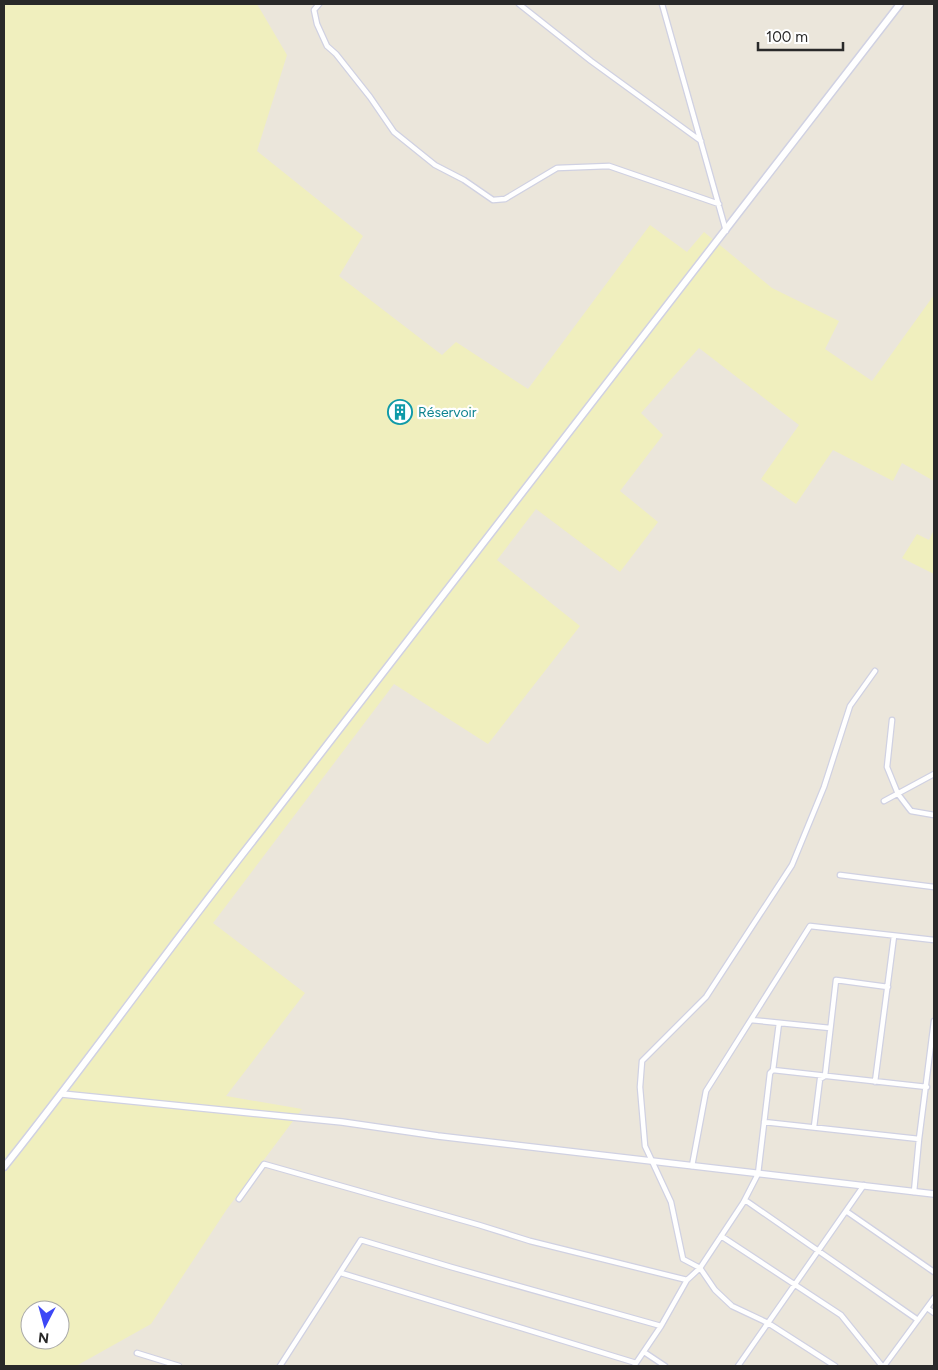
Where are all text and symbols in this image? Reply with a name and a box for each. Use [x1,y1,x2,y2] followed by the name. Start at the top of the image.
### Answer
[758,20,843,52] scale bar
[766,28,808,46] text: 100 m
[387,399,413,425] building icon: Réservoir
[418,404,477,421] place label: Réservoir
[20,1300,70,1350] north arrow
[37,1328,50,1346] text: N

